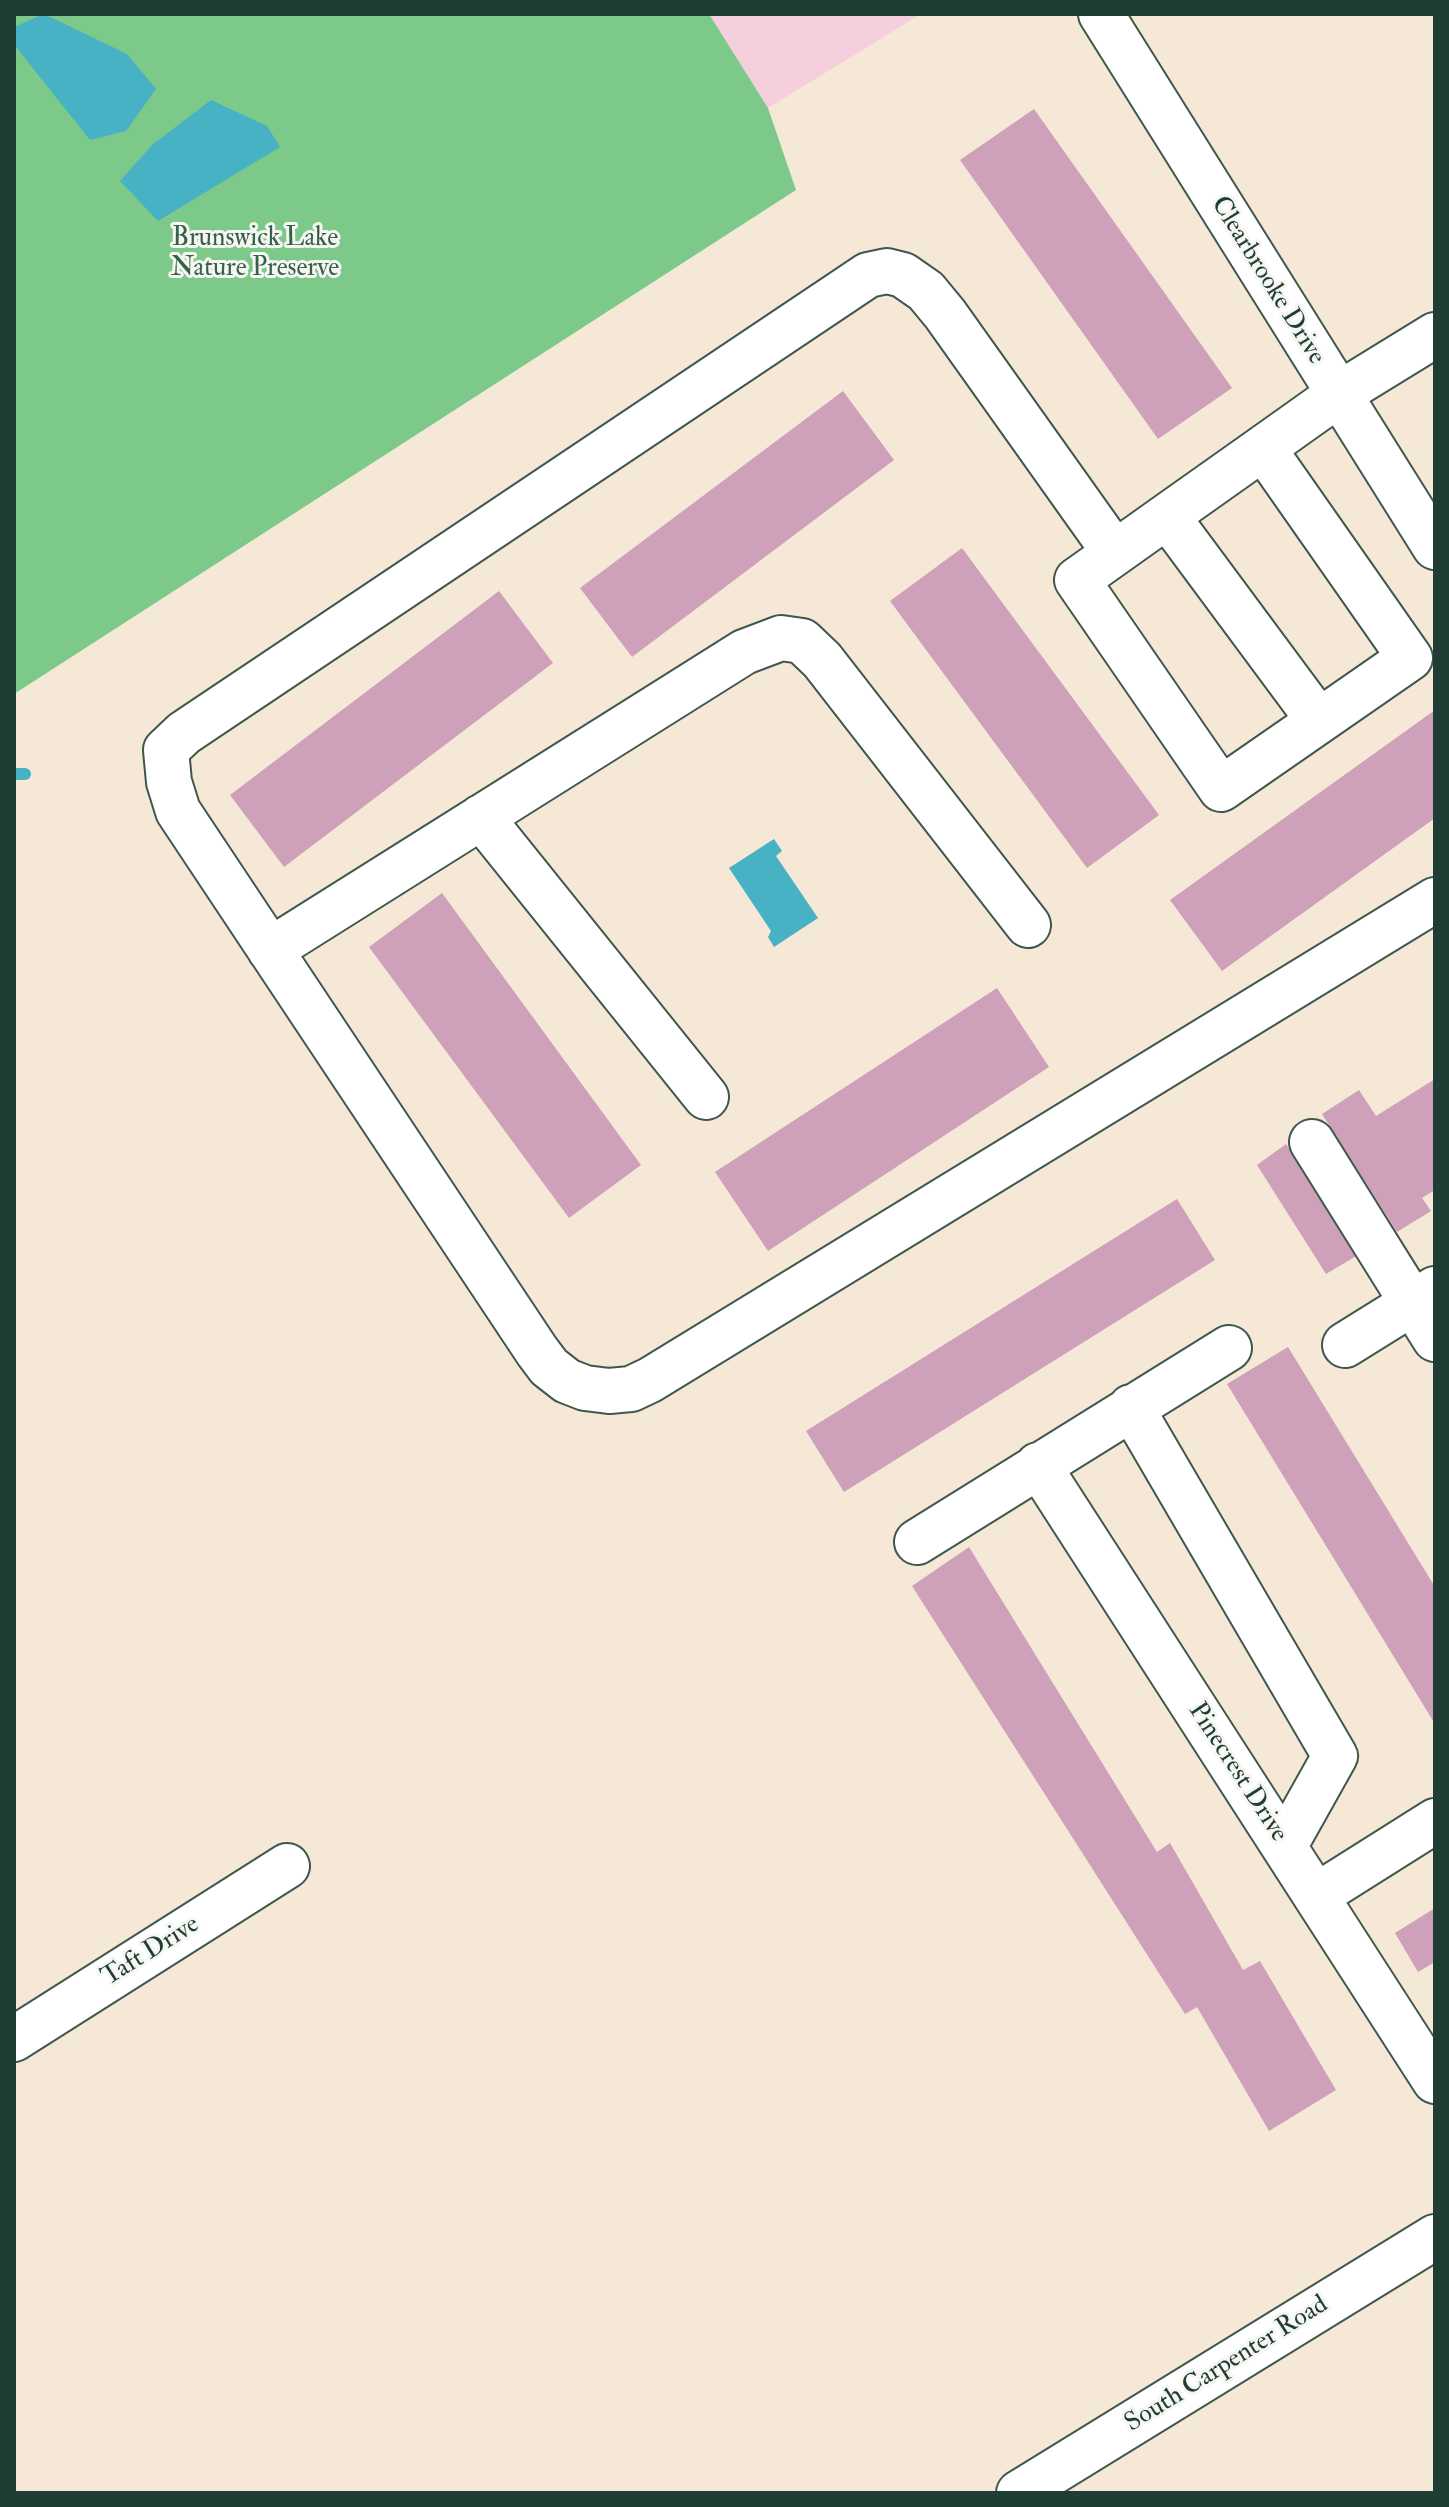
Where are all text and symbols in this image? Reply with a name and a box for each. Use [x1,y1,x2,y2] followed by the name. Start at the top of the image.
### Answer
[1203,191,1331,371] street label: Clearbrooke Drive
[171,223,339,284] park label: Brunswick Lake Nature Preserve
[1180,1698,1294,1848] street label: Pinecrest Drive
[97,1910,205,1994] street label: Taft Drive
[1120,2290,1334,2440] street label: South Carpenter Road

